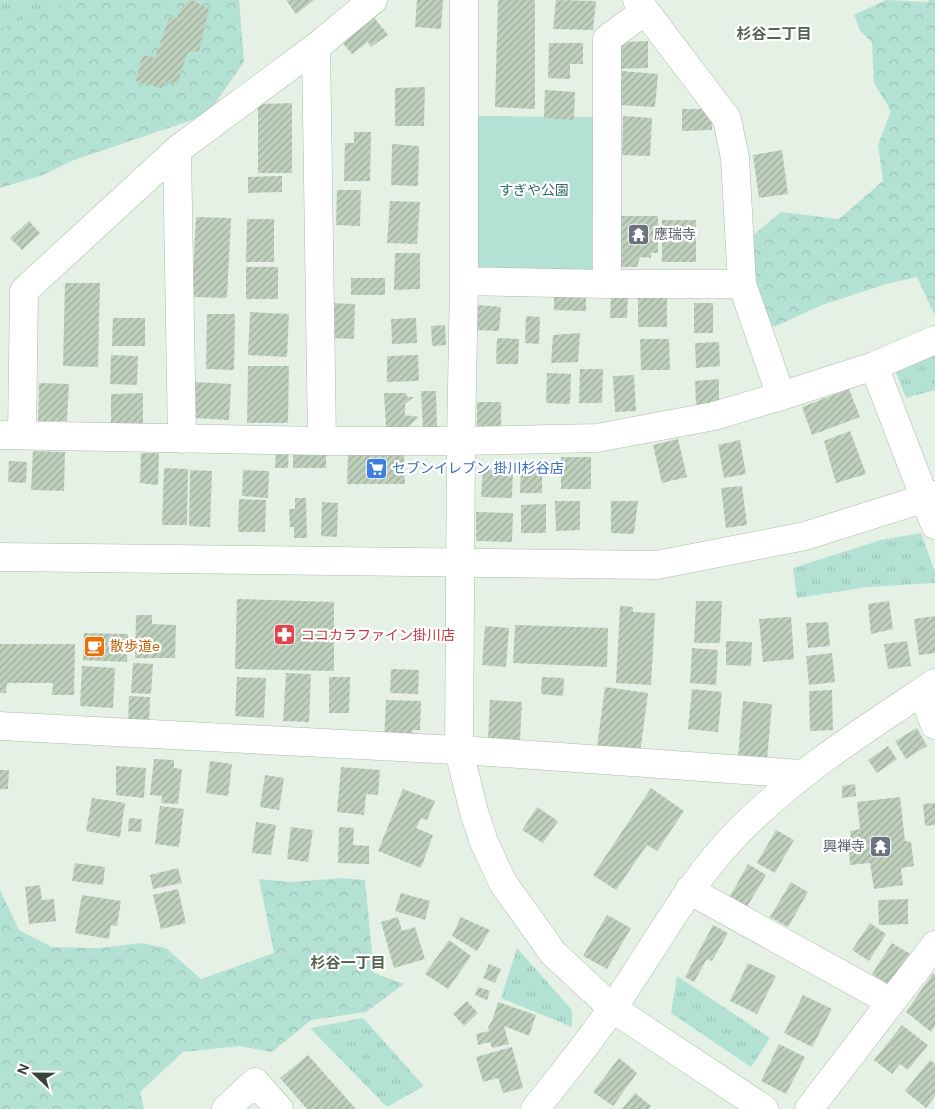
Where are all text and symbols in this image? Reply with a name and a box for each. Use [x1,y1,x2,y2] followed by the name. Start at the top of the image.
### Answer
[736,24,812,44] district label: 杉谷二丁目
[499,181,569,199] park label: すぎや公園
[626,222,650,246] temple icon: 應瑞寺
[654,225,696,243] place label: 應瑞寺
[364,456,388,480] supermarket icon: セブンイレブン 掛川杉谷店
[392,459,564,477] place label: セブンイレブン 掛川杉谷店
[273,623,297,647] pharmacy icon: ココカラファイン掛川店
[301,626,455,644] place label: ココカラファイン掛川店
[82,634,106,658] cafe icon: 散歩道e
[110,637,160,655] place label: 散歩道e
[869,834,893,858] temple icon: 興禅寺
[823,837,865,855] place label: 興禅寺
[310,953,386,973] district label: 杉谷一丁目
[10,1049,60,1099] north arrow
[13,1061,33,1077] text: N

